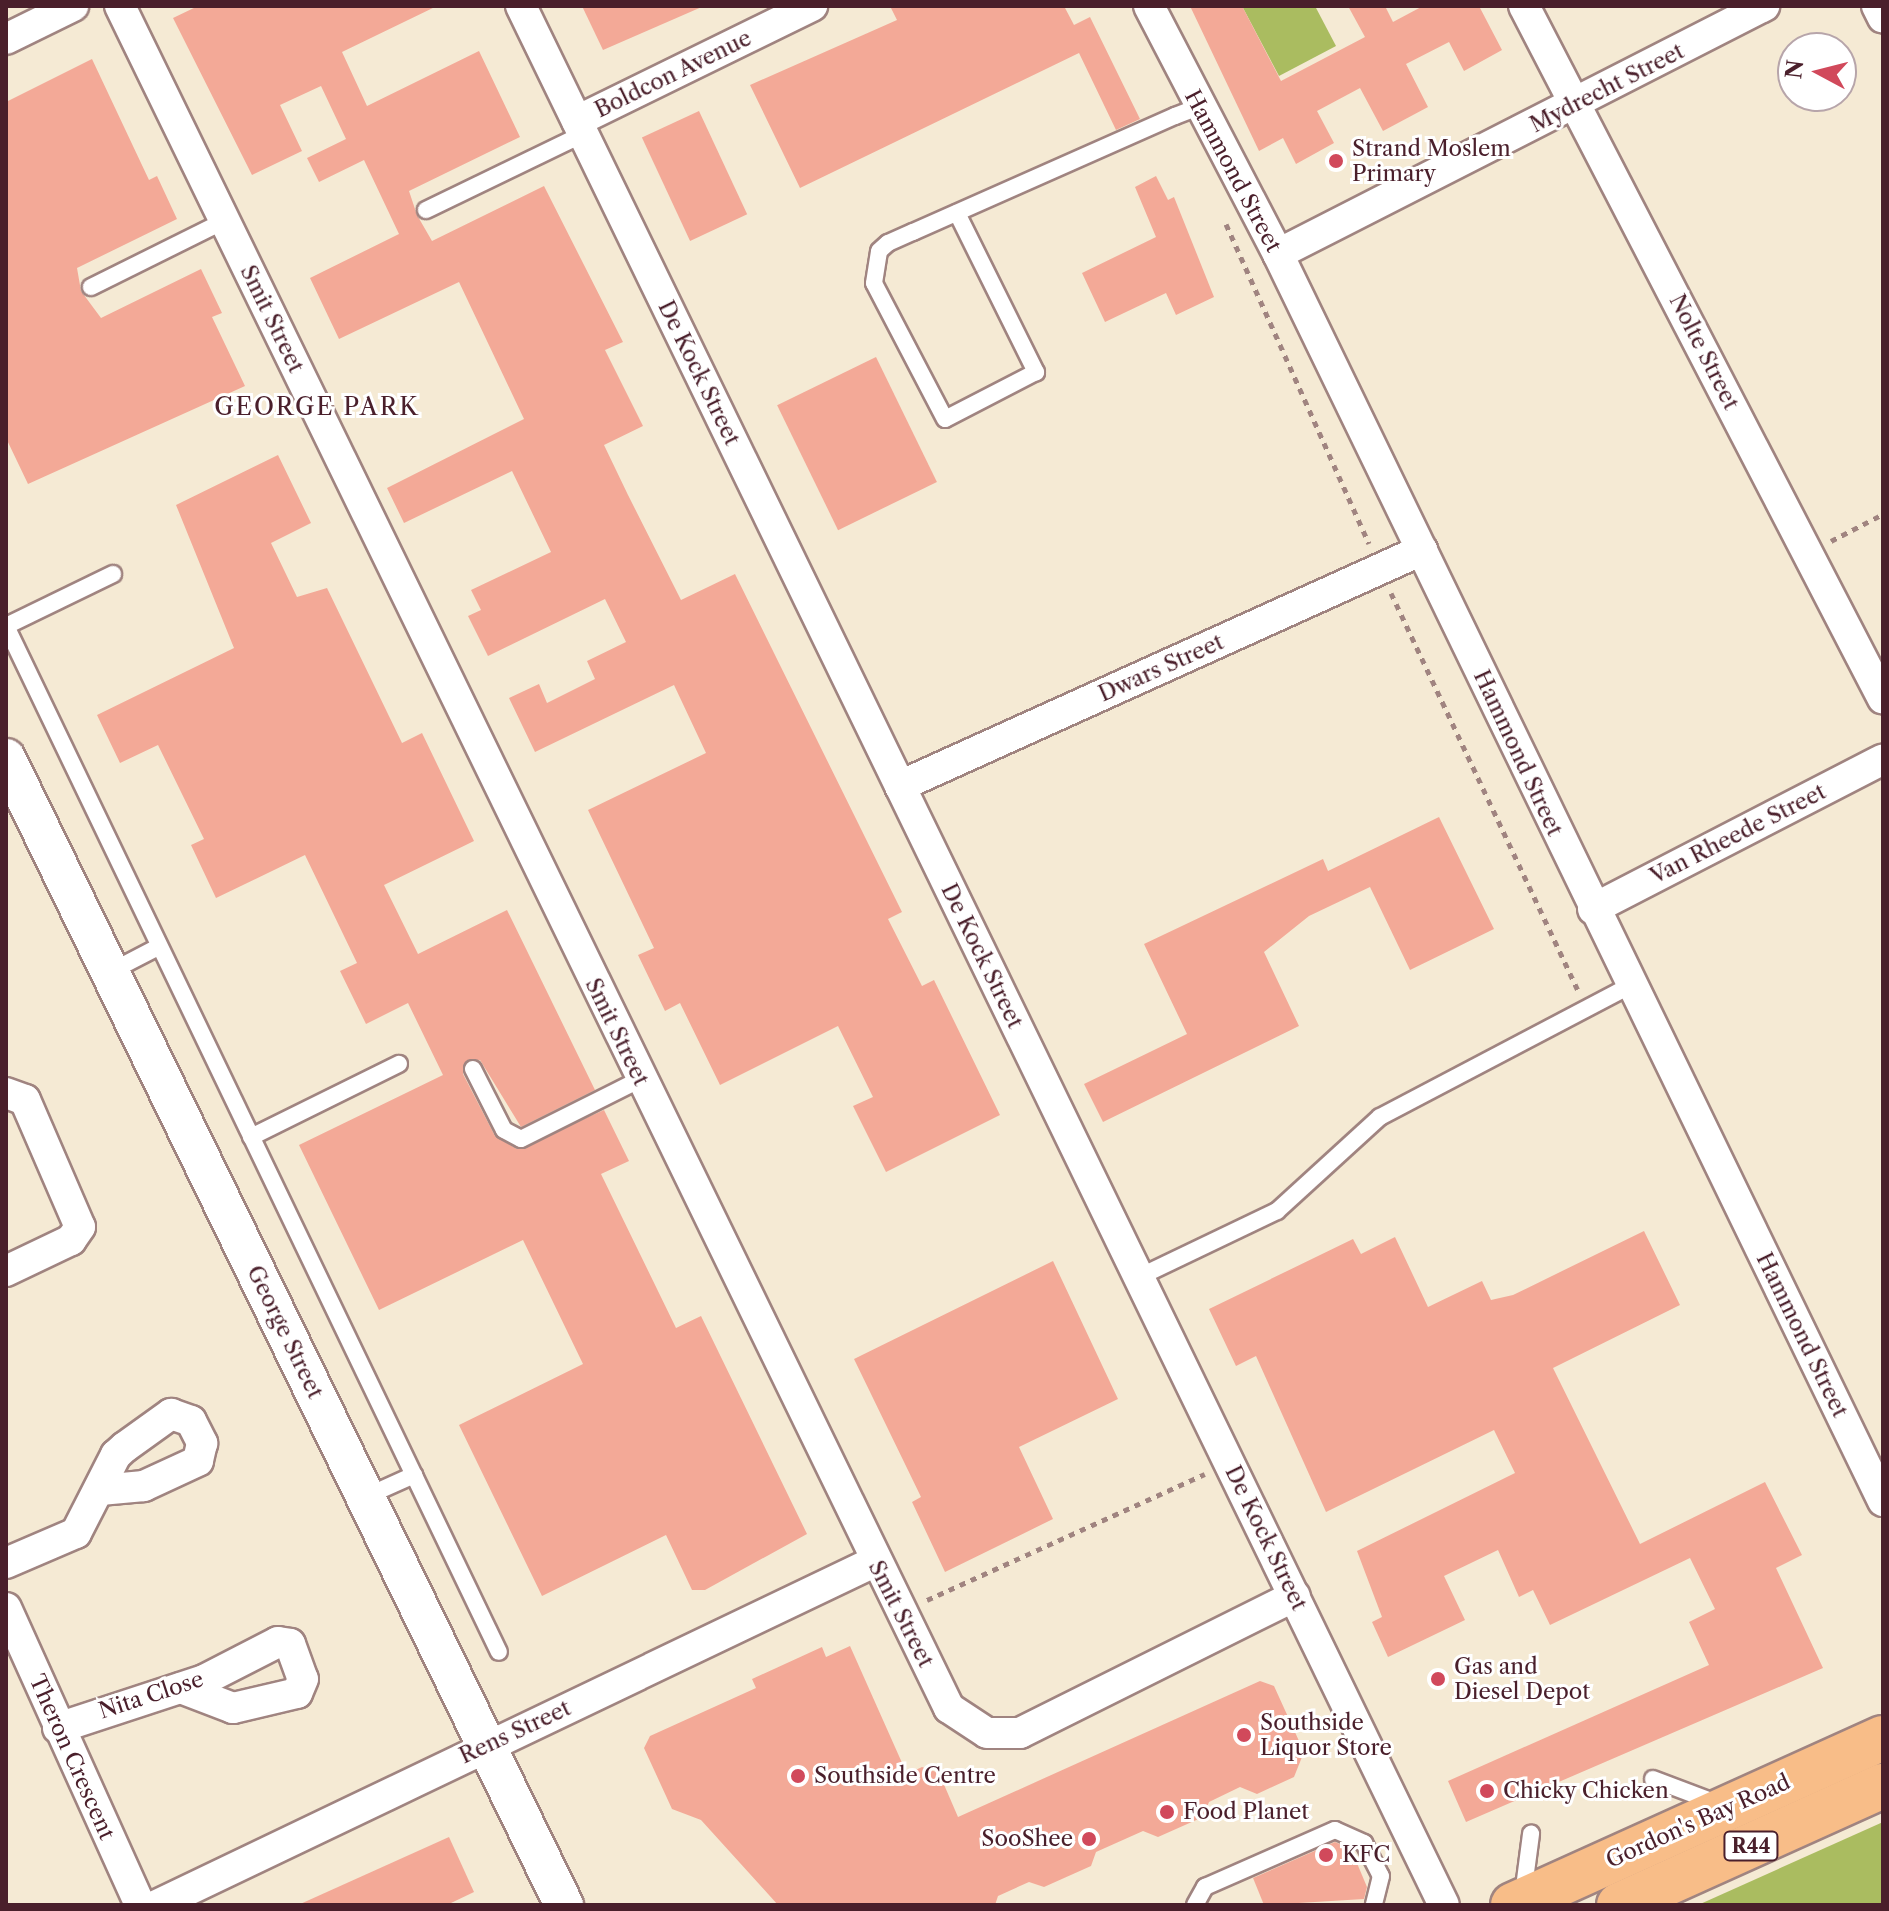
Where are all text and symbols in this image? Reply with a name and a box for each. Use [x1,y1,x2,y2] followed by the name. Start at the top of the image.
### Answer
[590,25,756,123] street label: Boldcon Avenue
[1777,32,1857,112] north arrow
[1526,38,1688,138] street label: Mydrecht Street
[1780,58,1809,80] text: N
[1179,85,1287,257] street label: Hammond Street
[1352,135,1511,186] place label: Strand Moslem Primary
[1327,152,1345,170] marker: Strand Moslem Primary
[235,261,309,377] street label: Smit Street
[1664,290,1744,414] street label: Nolte Street
[652,296,746,450] street label: De Kock Street
[214,393,420,421] district label: GEORGE PARK
[1094,629,1228,707] street label: Dwars Street
[1468,666,1568,840] street label: Hammond Street
[1646,778,1830,890] street label: Van Rheede Street
[935,879,1029,1033] street label: De Kock Street
[580,974,654,1090] street label: Smit Street
[1751,1248,1853,1422] street label: Hammond Street
[241,1261,329,1403] street label: George Street
[1219,1461,1313,1615] street label: De Kock Street
[863,1556,939,1672] street label: Smit Street
[1454,1653,1590,1704] place label: Gas and Diesel Depot
[95,1666,207,1724] street label: Nita Close
[24,1670,120,1844] street label: Theron Crescent
[1429,1670,1447,1688] marker: Gas and Diesel Depot
[455,1695,575,1769] street label: Rens Street
[1260,1709,1392,1760] place label: Southside Liquor Store
[1235,1726,1253,1744] marker: Southside Liquor Store
[814,1763,996,1789] place label: Southside Centre
[789,1767,807,1785] marker: Southside Centre
[1602,1768,1794,1874] street label: Gordon's Bay Road
[1503,1778,1669,1804] place label: Chicky Chicken
[1478,1782,1496,1800] marker: Chicky Chicken
[1183,1799,1309,1825] place label: Food Planet
[1158,1803,1176,1821] marker: Food Planet
[981,1826,1073,1852] place label: SooShee
[1080,1830,1098,1848] marker: SooShee
[1723,1830,1779,1862] road number: R44
[1342,1842,1390,1868] place label: KFC
[1317,1846,1335,1864] marker: KFC

